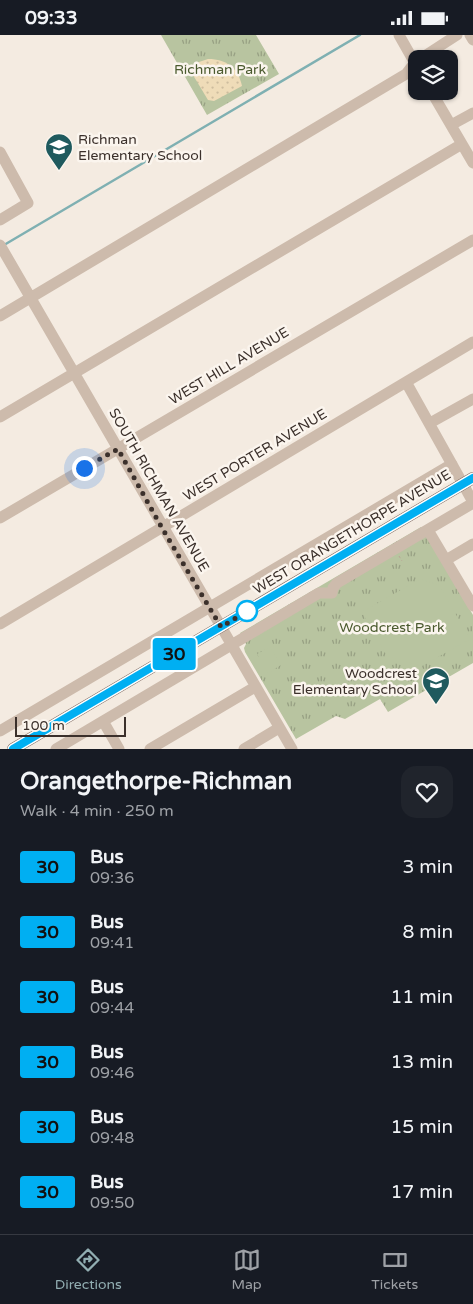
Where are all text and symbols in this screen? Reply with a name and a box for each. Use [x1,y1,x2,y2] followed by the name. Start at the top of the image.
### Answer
[25,7,78,29] text: 09:33
[408,50,458,100] map controls
[408,50,458,100] button: layers
[174,61,266,78] park label: Richman Park
[78,131,202,164] place label: Richman Elementary School
[44,132,74,171] school or university icon: Richman Elementary School
[166,323,292,409] street label: WEST HILL AVENUE
[105,405,213,575] street label: SOUTH RICHMAN AVENUE
[180,405,330,505] street label: WEST PORTER AVENUE
[72,456,97,481] your location
[250,466,454,598] street label: WEST ORANGETHORPE AVENUE
[236,600,258,622] unlabelled marker
[339,619,445,636] park label: Woodcrest Park
[152,638,196,670] line badge: 30
[163,643,185,665] text: 30
[293,665,418,698] place label: Woodcrest Elementary School
[421,666,451,705] school or university icon: Woodcrest Elementary School
[15,714,126,737] scale bar
[22,717,65,734] text: 100 m
[401,766,453,818] button: heart
[20,767,292,796] text: Orangethorpe-Richman
[20,801,174,821] text: Walk · 4 min · 250 m
[90,846,124,868] text: Bus
[36,856,59,878] text: 30
[402,856,453,878] text: 3 min
[90,868,134,888] text: 09:36
[90,911,124,933] text: Bus
[36,921,59,943] text: 30
[402,921,453,943] text: 8 min
[90,933,134,953] text: 09:41
[90,976,124,998] text: Bus
[36,986,59,1008] text: 30
[390,986,453,1008] text: 11 min
[90,998,134,1018] text: 09:44
[90,1041,124,1063] text: Bus
[36,1051,59,1073] text: 30
[390,1051,453,1073] text: 13 min
[90,1063,134,1083] text: 09:46
[90,1106,124,1128] text: Bus
[36,1116,59,1138] text: 30
[390,1116,453,1138] text: 15 min
[90,1128,134,1148] text: 09:48
[90,1171,124,1193] text: Bus
[36,1181,59,1203] text: 30
[390,1181,453,1203] text: 17 min
[90,1193,134,1213] text: 09:50
[55,1246,122,1293] tab: Directions
[231,1246,262,1293] tab: Map
[371,1246,418,1293] tab: Tickets

